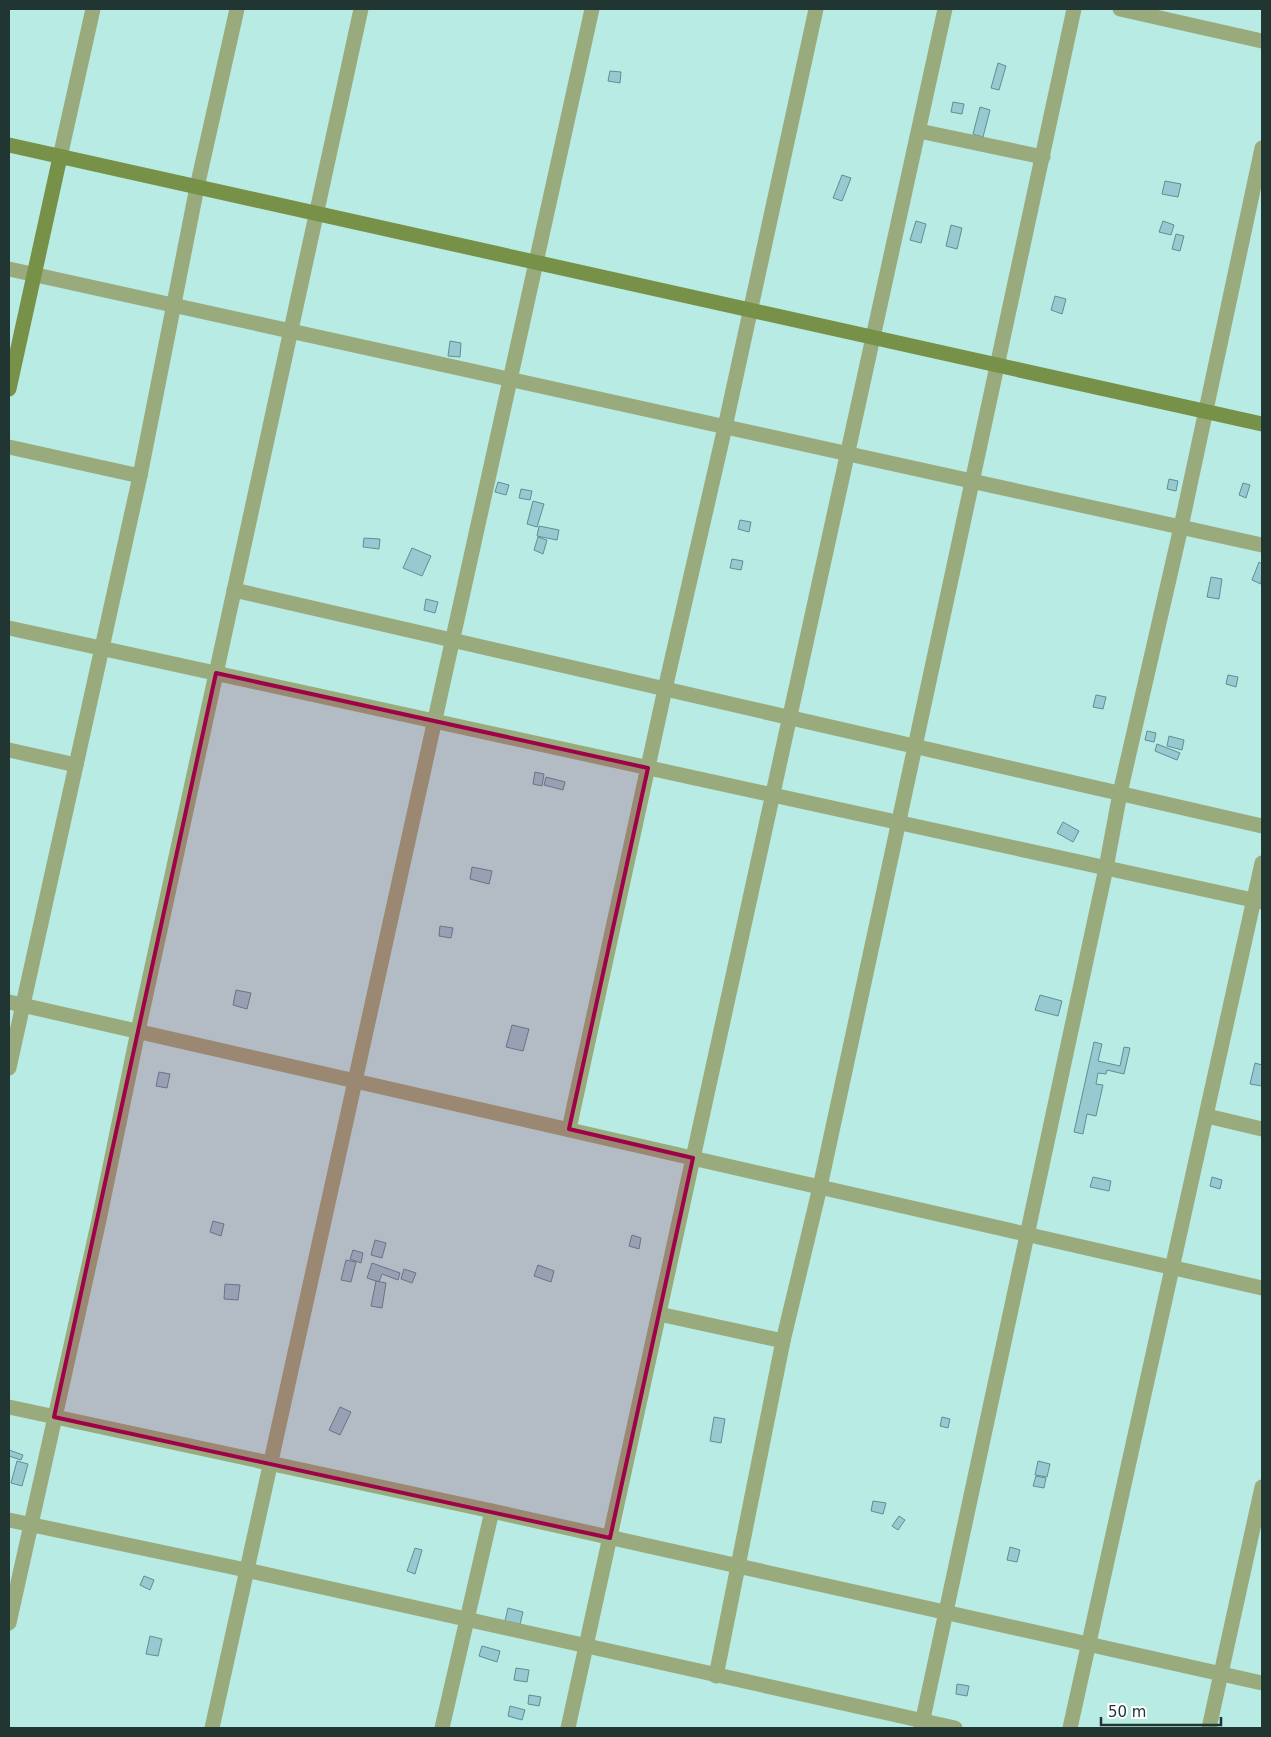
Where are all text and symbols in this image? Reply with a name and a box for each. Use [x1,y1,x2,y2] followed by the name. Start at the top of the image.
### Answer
[1101,1694,1221,1726] scale bar
[1108,1703,1146,1721] text: 50 m

